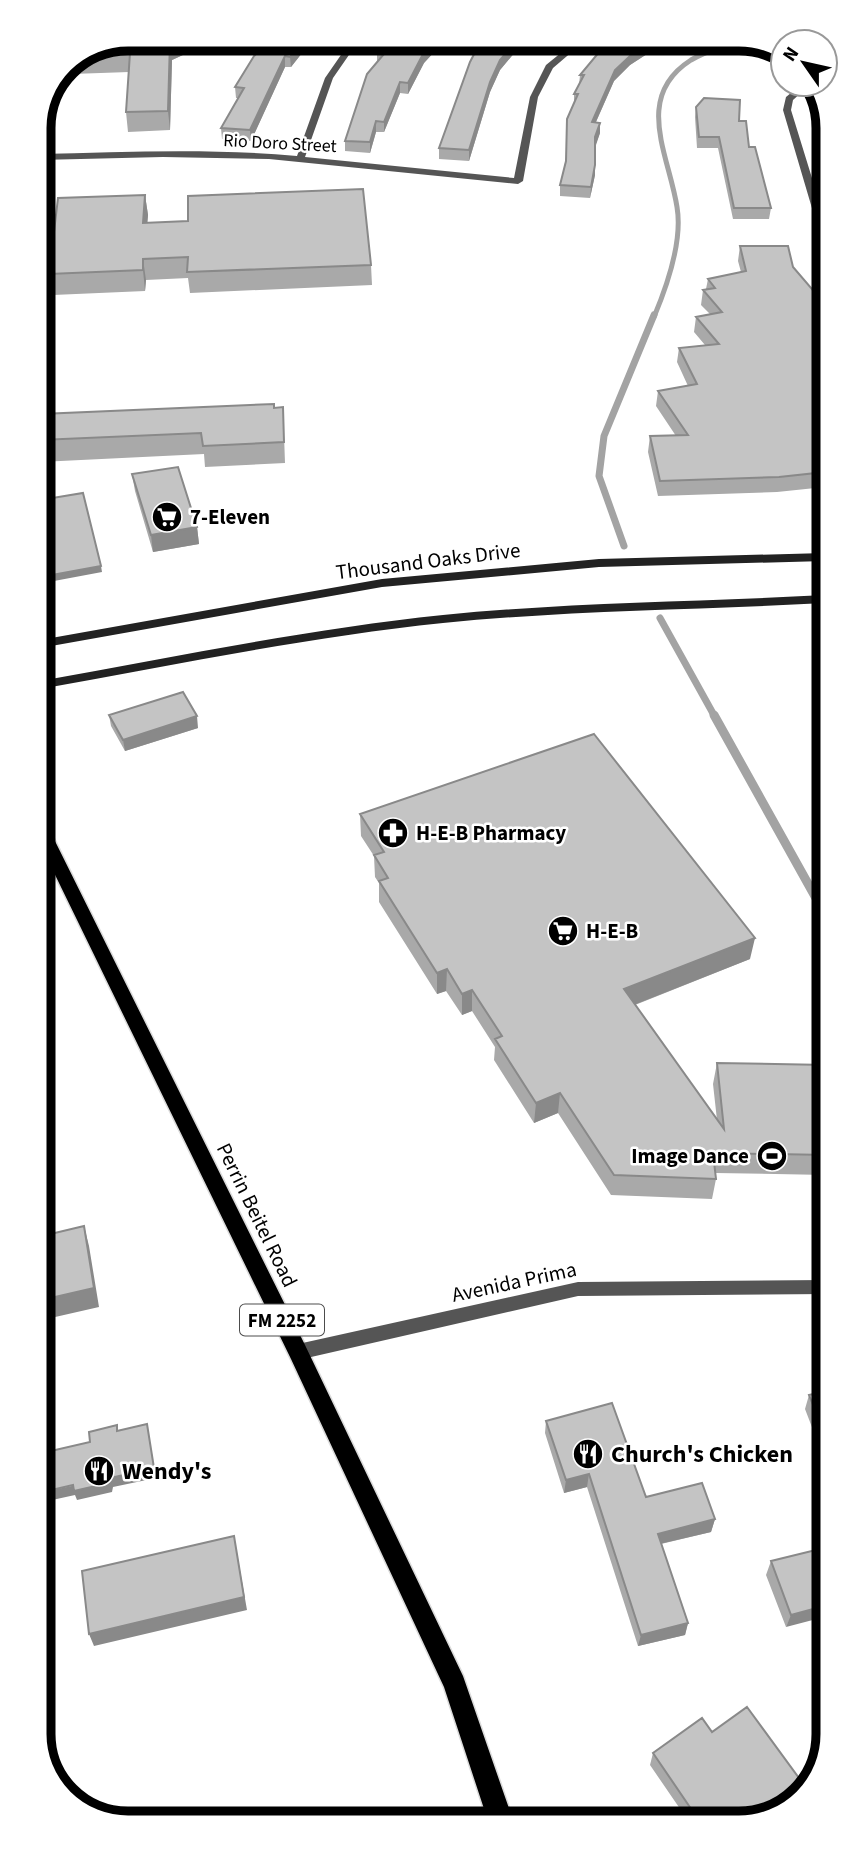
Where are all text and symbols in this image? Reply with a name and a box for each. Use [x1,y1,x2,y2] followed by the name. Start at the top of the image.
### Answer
[769,28,839,98] north arrow
[776,42,806,67] text: N
[223,128,337,159] street label: Rio Doro Street
[150,500,184,534] supermarket icon: 7-Eleven
[190,502,270,532] place label: 7-Eleven
[334,535,522,587] street label: Thousand Oaks Drive
[376,816,410,850] pharmacy icon: H-E-B Pharmacy
[416,818,566,848] place label: H-E-B Pharmacy
[546,914,580,948] supermarket icon: H-E-B
[586,916,639,946] place label: H-E-B
[209,1138,305,1292] street label: Perrin Beitel Road
[755,1139,789,1173] sports icon: Image Dance
[631,1141,749,1171] place label: Image Dance
[449,1254,579,1310] street label: Avenida Prima
[240,1304,324,1336] road number: FM 2252
[571,1437,605,1471] restaurant icon: Church's Chicken
[611,1437,793,1472] place label: Church's Chicken
[82,1454,116,1488] restaurant icon: Wendy's
[122,1454,211,1489] place label: Wendy's

